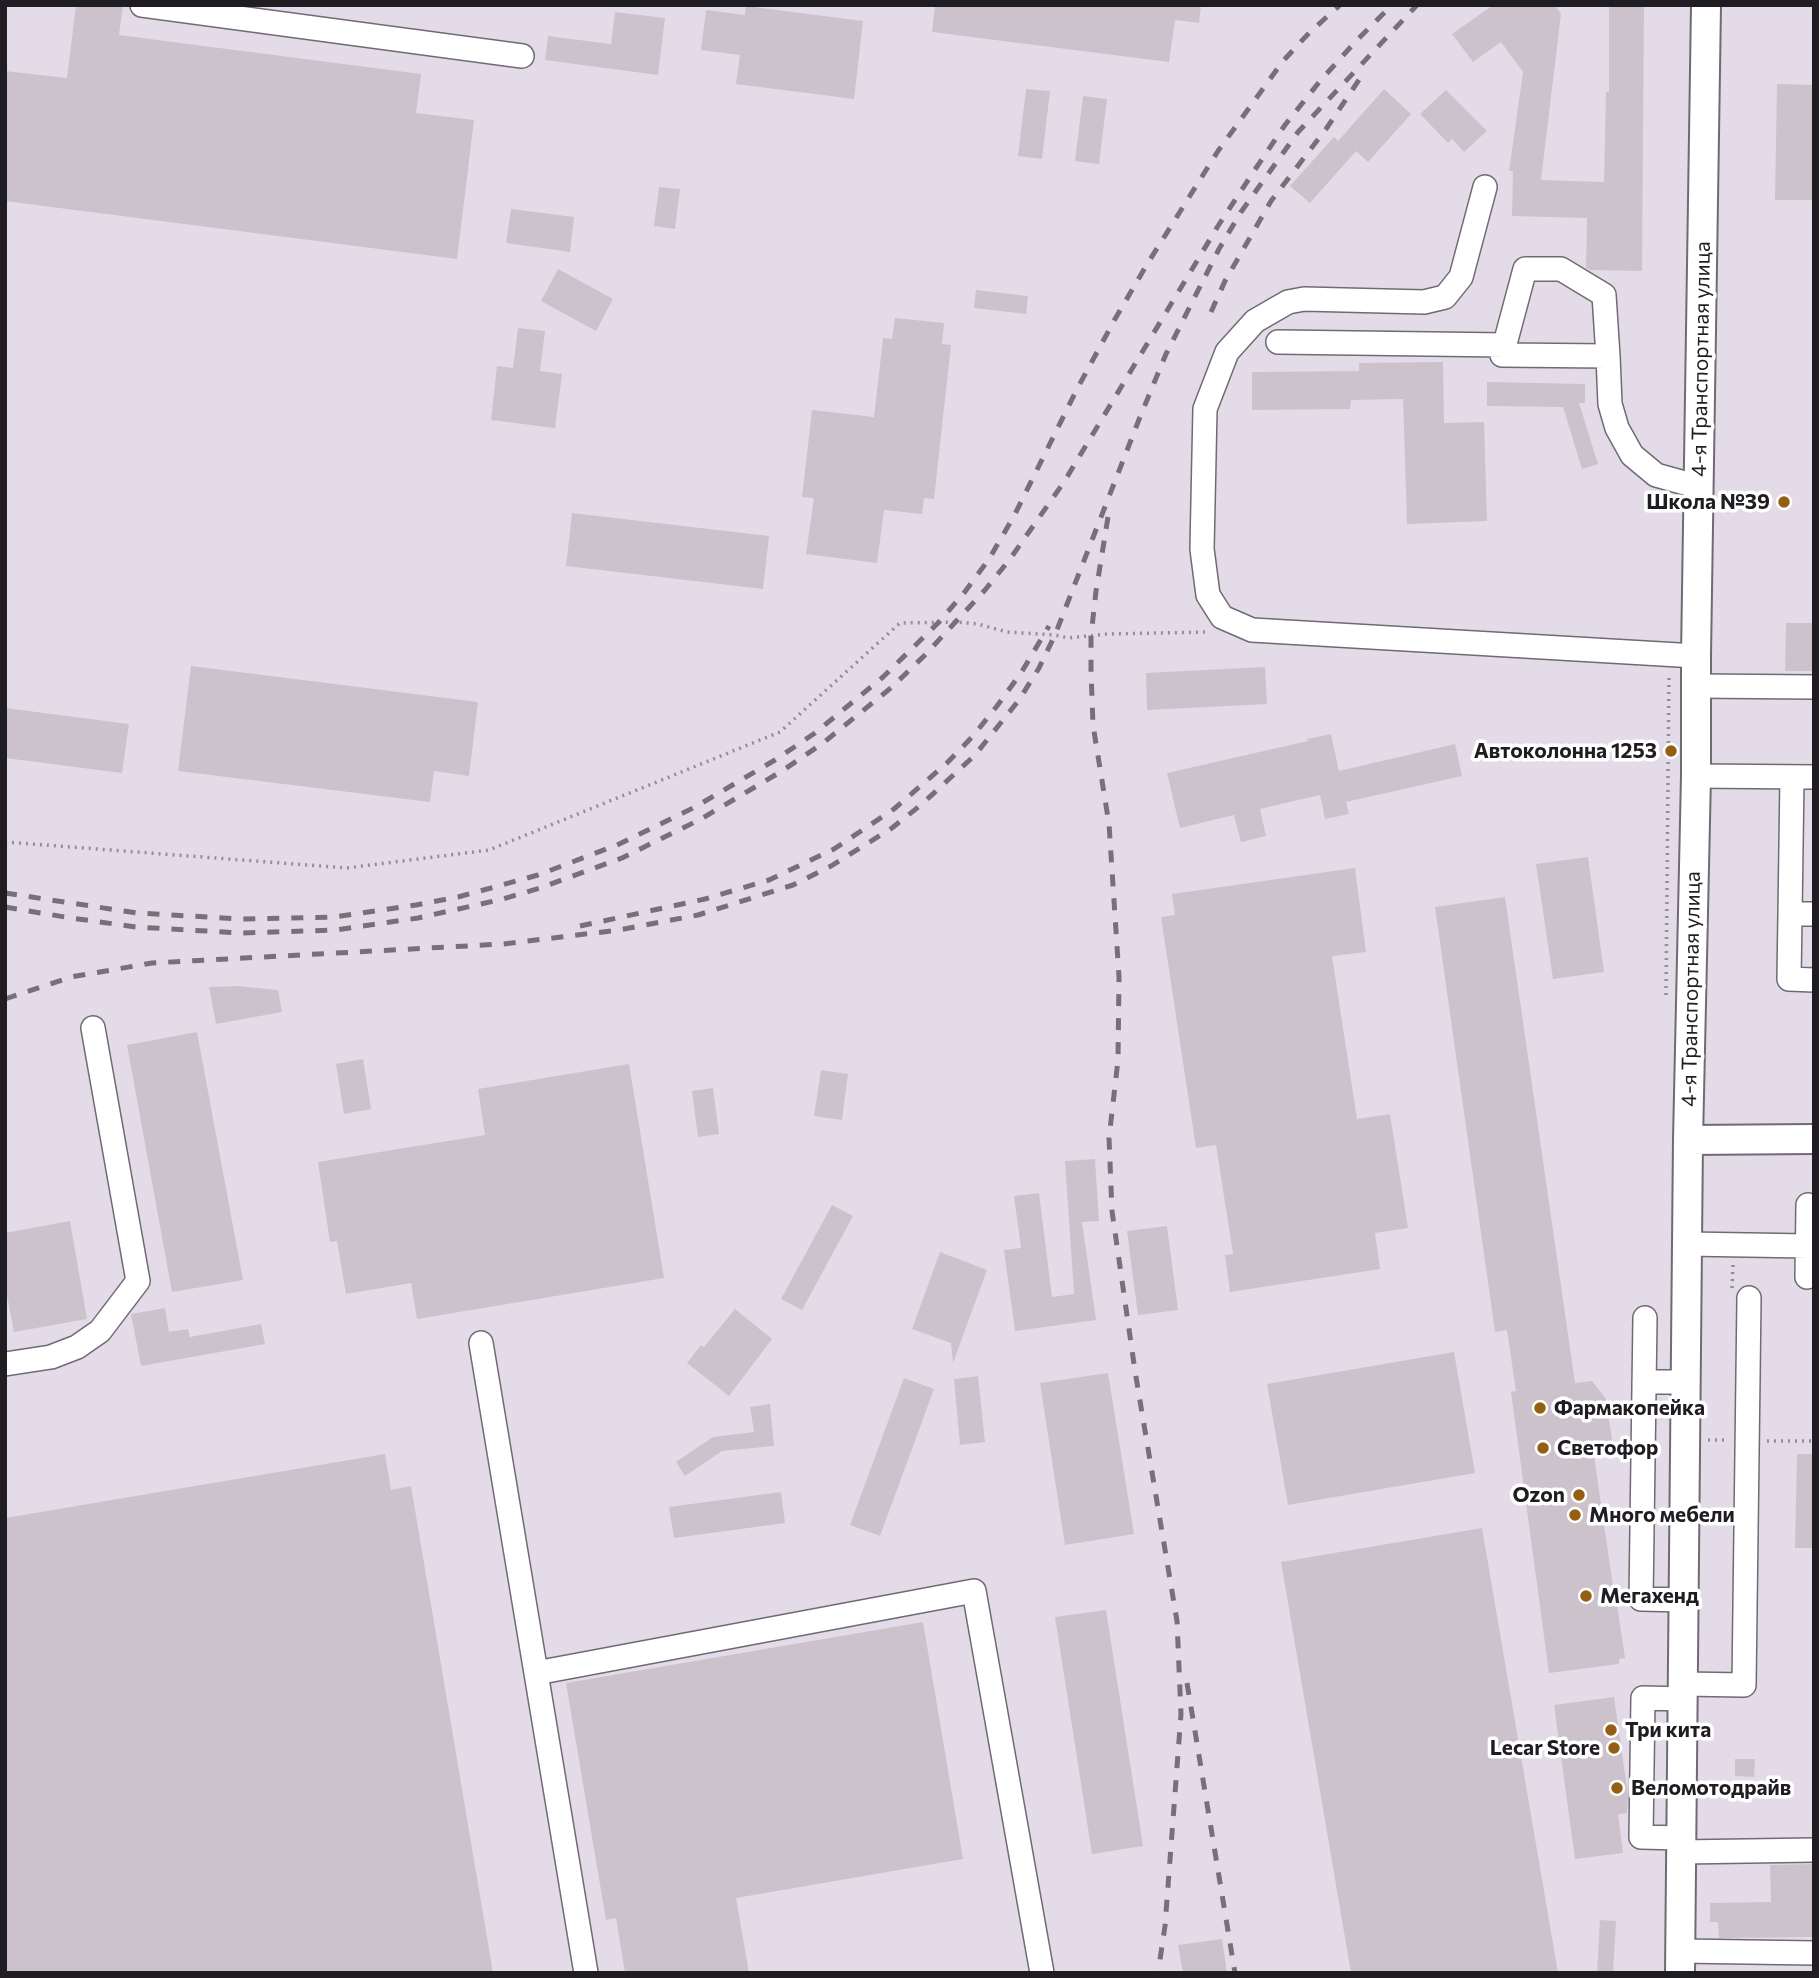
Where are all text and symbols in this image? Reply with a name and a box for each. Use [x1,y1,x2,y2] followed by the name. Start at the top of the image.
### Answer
[1686,241,1716,477] street label: 4-я Транспортная улица
[1646,489,1770,515] place label: Школа №39
[1776,494,1792,510] marker: Школа №39
[1474,738,1657,764] place label: Автоколонна 1253
[1663,743,1679,759] marker: Автоколонна 1253
[1676,871,1706,1107] street label: 4-я Транспортная улица
[1554,1395,1705,1421] place label: Фармакопейка
[1532,1400,1548,1416] marker: Фармакопейка
[1557,1435,1658,1461] place label: Светофор
[1535,1440,1551,1456] marker: Светофор
[1512,1482,1565,1508] place label: Ozon
[1571,1487,1587,1503] marker: Ozon
[1589,1502,1735,1528] place label: Много мебели
[1567,1507,1583,1523] marker: Много мебели
[1600,1583,1699,1609] place label: Мегахенд
[1578,1588,1594,1604] marker: Мегахенд
[1625,1717,1711,1743] place label: Три кита
[1603,1722,1619,1738] marker: Три кита
[1490,1735,1600,1761] place label: Lecar Store
[1606,1740,1622,1756] marker: Lecar Store
[1631,1775,1791,1801] place label: Веломотодрайв
[1609,1780,1625,1796] marker: Веломотодрайв

